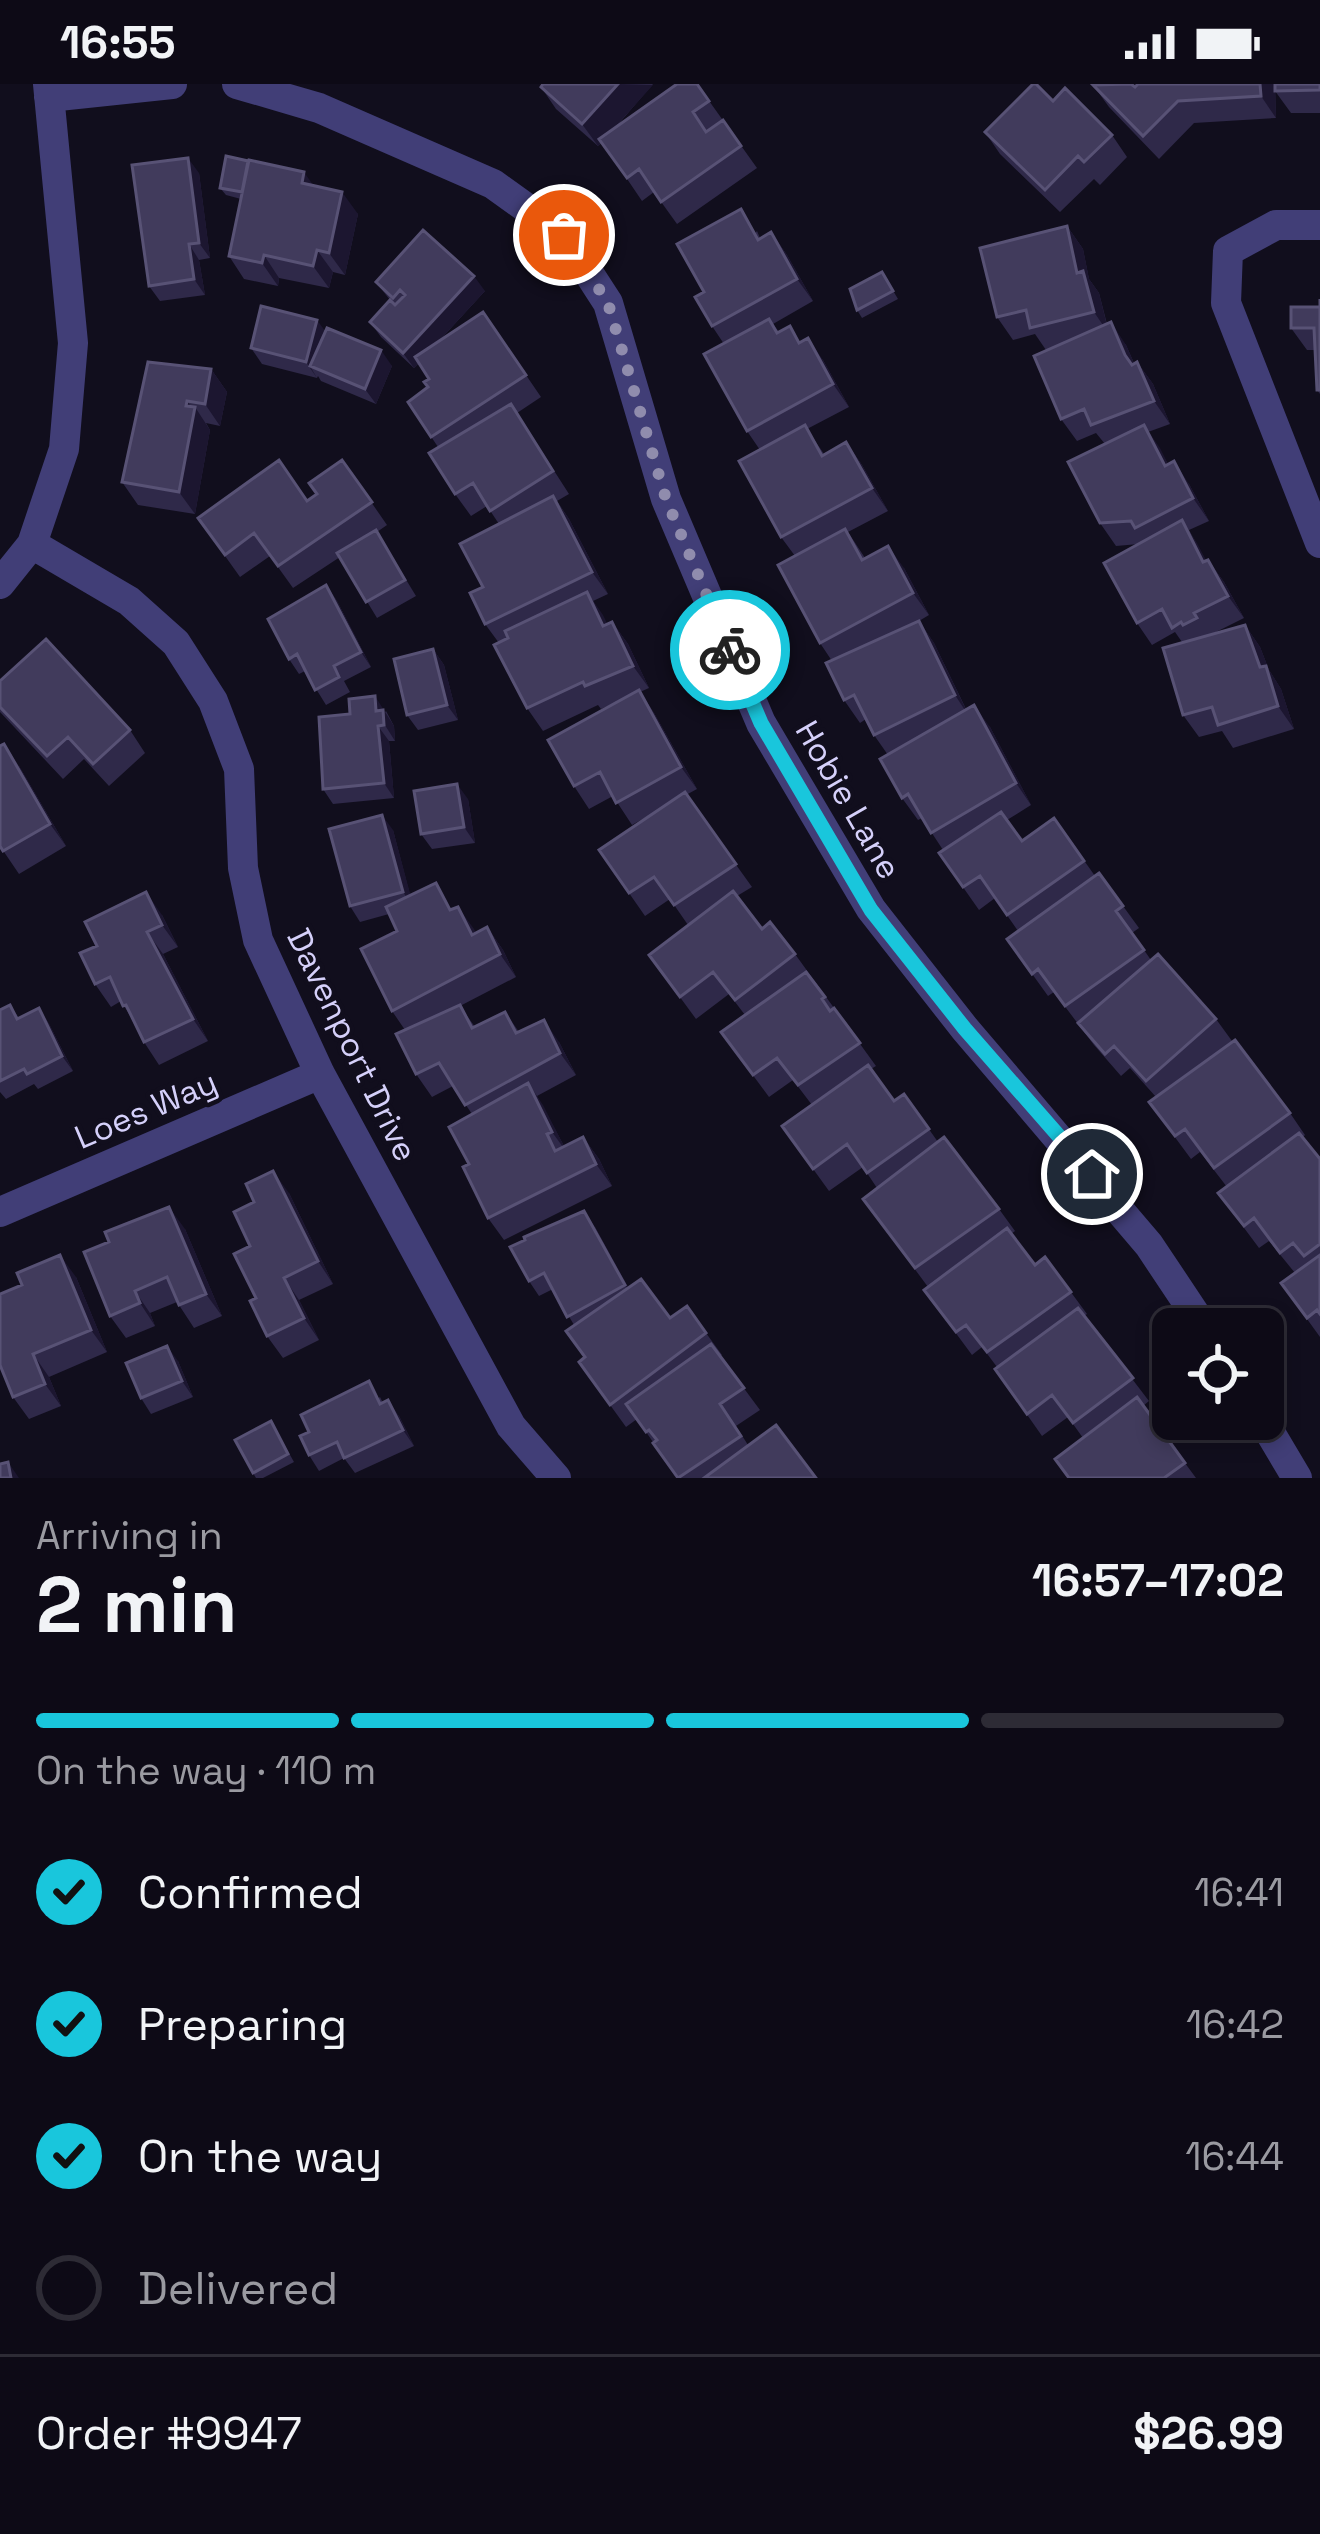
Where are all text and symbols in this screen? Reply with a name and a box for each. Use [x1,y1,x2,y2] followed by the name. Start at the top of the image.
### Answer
[60,14,176,71] text: 16:55
[513,184,615,286] pin
[531,202,597,268] icon: bag
[670,590,790,710] courier
[697,617,763,683] icon: bike
[786,713,910,887] street label: Hobie Lane
[278,922,426,1168] street label: Davenport Drive
[68,1061,224,1159] street label: Loes Way
[1041,1123,1143,1225] pin
[1059,1141,1125,1207] icon: home
[1152,1308,1284,1440] map controls
[1152,1308,1284,1440] button: locate
[36,1511,223,1560] text: Arriving in
[1032,1552,1284,1609] text: 16:57–17:02
[36,1555,238,1655] text: 2 min
[36,1746,376,1795] text: On the way · 110 m
[36,1859,102,1925] icon: check
[138,1864,363,1921] text: Confirmed
[1194,1868,1284,1917] text: 16:41
[36,1991,102,2057] icon: check
[138,1996,347,2053] text: Preparing
[1186,2000,1284,2049] text: 16:42
[36,2123,102,2189] icon: check
[138,2128,382,2185] text: On the way
[1185,2132,1284,2181] text: 16:44
[138,2260,338,2317] text: Delivered
[36,2405,302,2462] text: Order #9947
[1133,2405,1284,2462] text: $26.99

